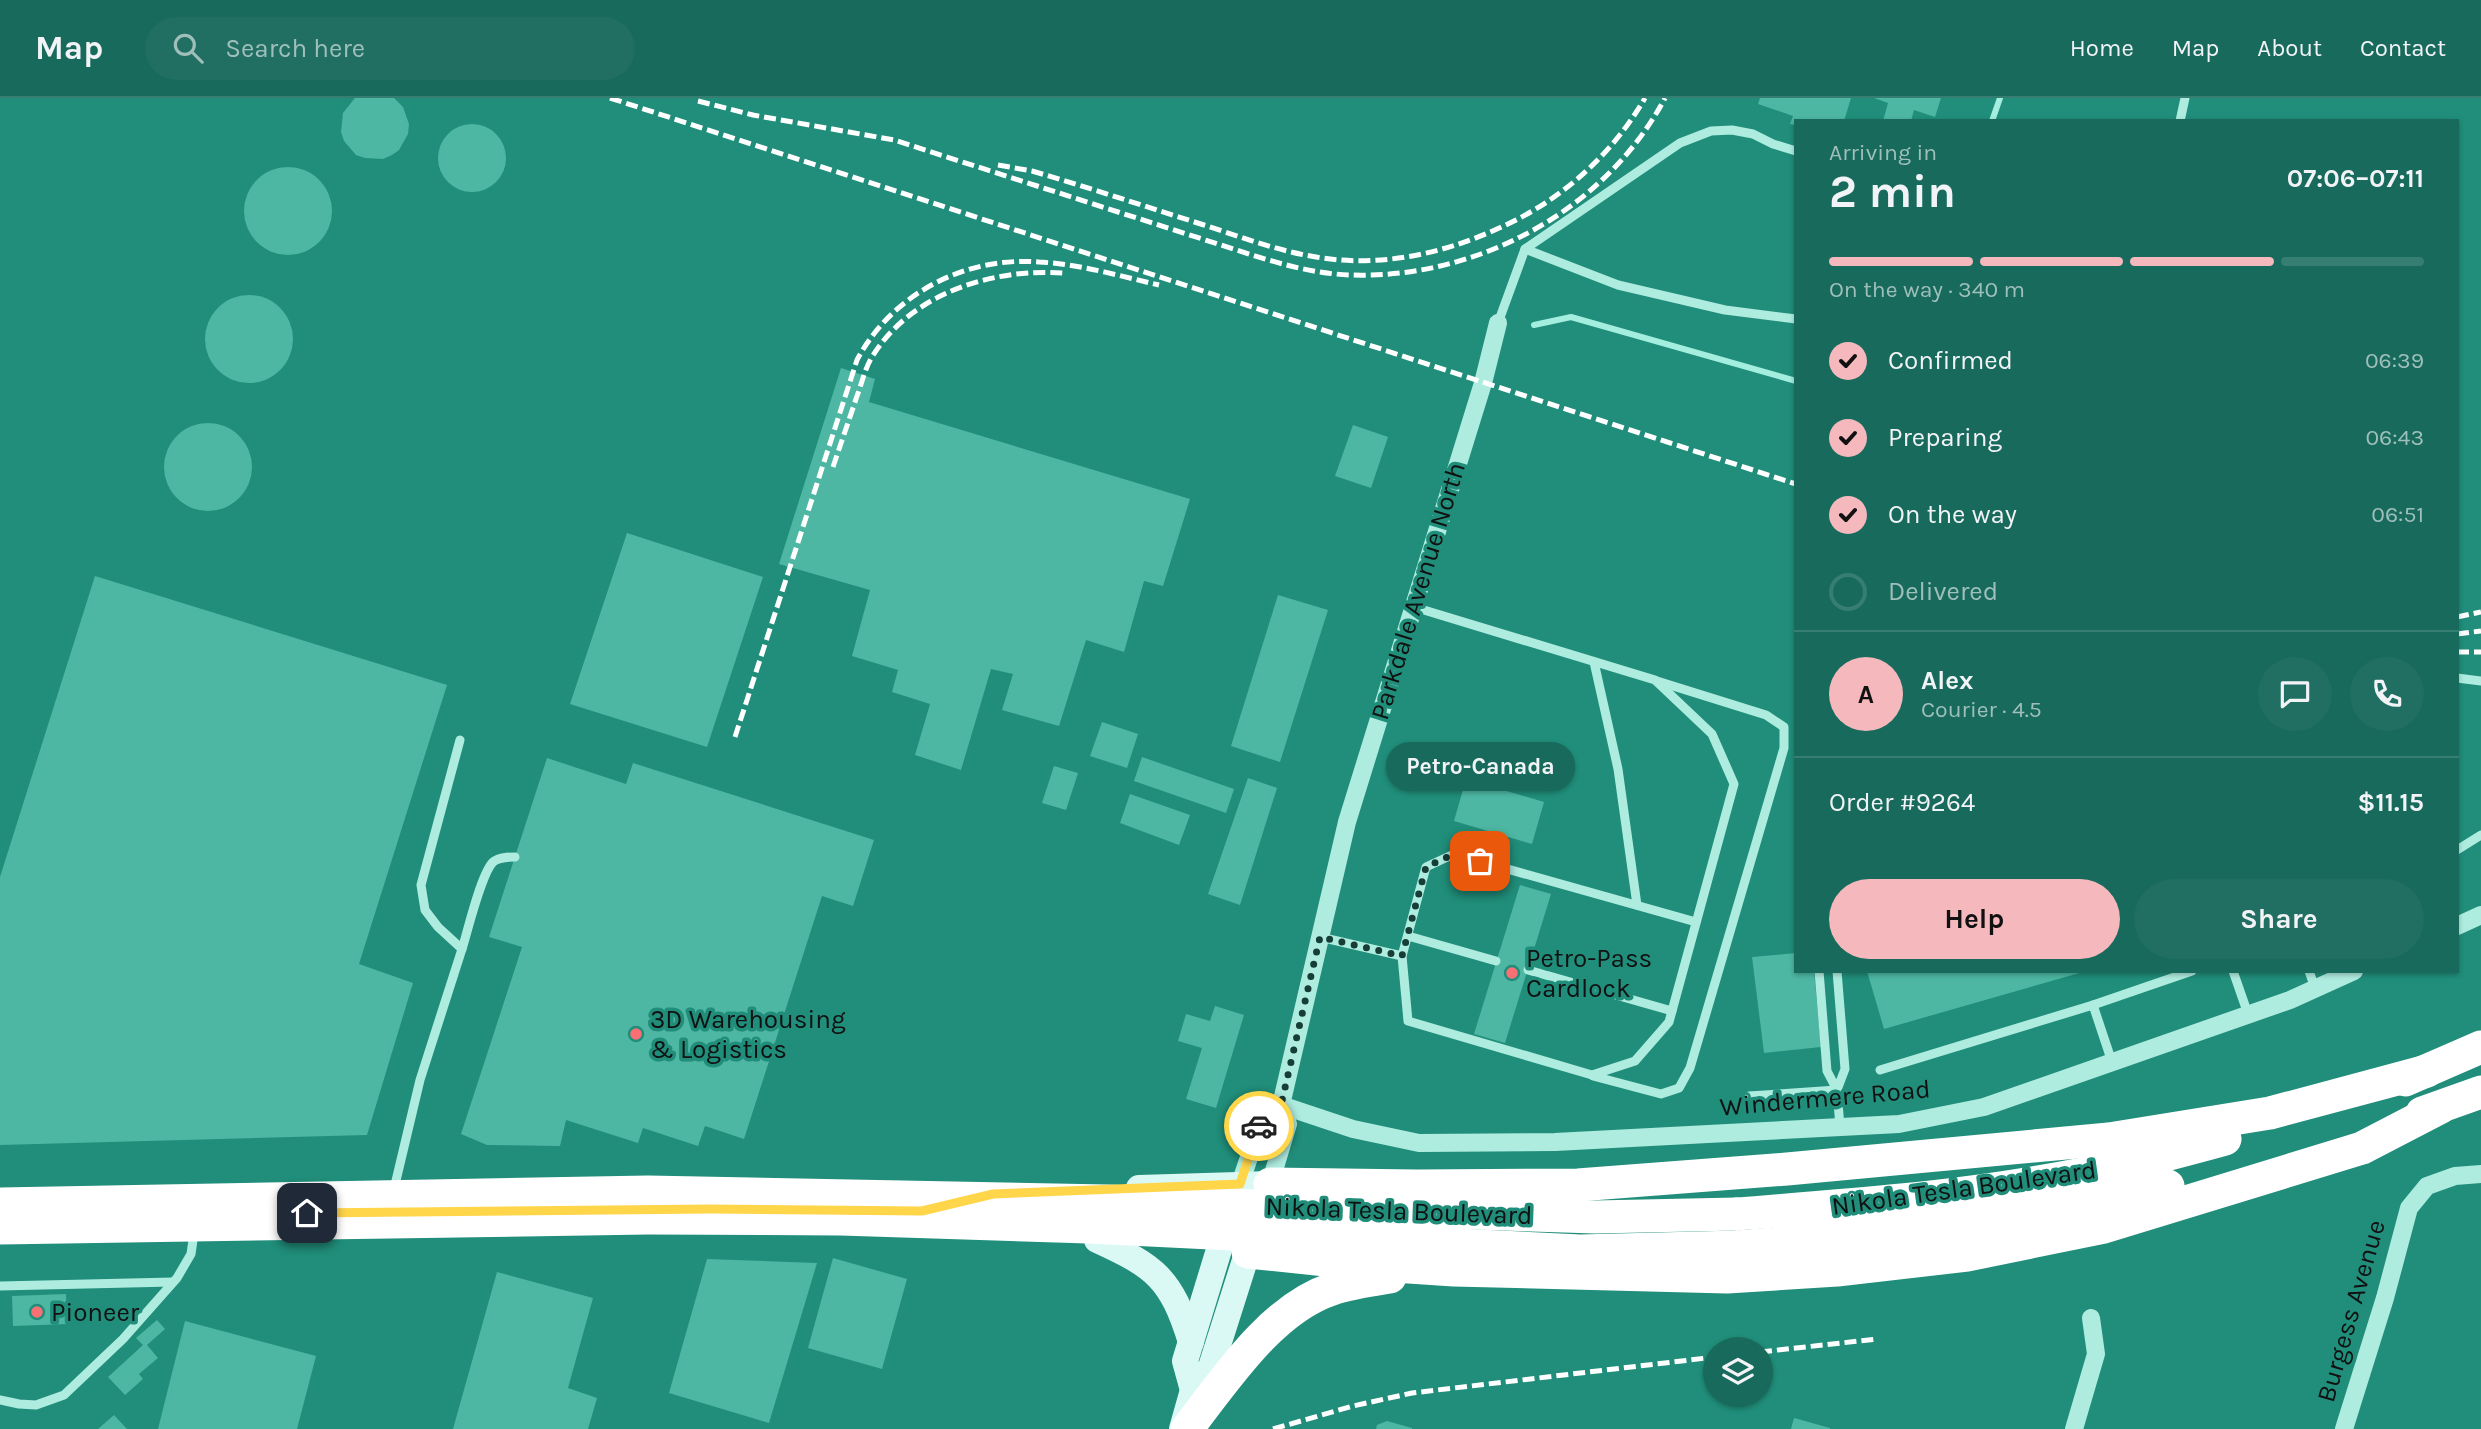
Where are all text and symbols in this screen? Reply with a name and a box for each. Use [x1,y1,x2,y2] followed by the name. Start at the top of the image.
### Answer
[145,17,635,80] search box
[35,29,103,67] text: Map
[169,29,207,67] icon: search
[225,33,365,64] text: Search here
[2070,34,2134,62] text: Home
[2172,34,2219,62] text: Map
[2257,34,2322,62] text: About
[2360,34,2446,62] text: Contact
[1829,139,1937,166] text: Arriving in
[2287,163,2424,194] text: 07:06–07:11
[1829,165,1956,219] text: 2 min
[1829,276,2025,303] text: On the way · 340 m
[1829,342,1867,380] icon: check
[1888,345,2013,376] text: Confirmed
[2365,347,2424,374] text: 06:39
[1829,419,1867,457] icon: check
[1888,422,2002,453] text: Preparing
[2365,424,2424,451] text: 06:43
[1364,458,1472,724] street label: Parkdale Avenue North
[1829,496,1867,534] icon: check
[1888,499,2017,530] text: On the way
[2371,501,2424,528] text: 06:51
[1888,576,1998,607] text: Delivered
[2258,657,2332,731] button: chat
[2350,657,2424,731] button: phone
[1921,665,1973,696] text: Alex
[1858,679,1874,710] text: A
[1921,696,2042,723] text: Courier · 4.5
[1386,742,1574,791] callout: Petro-Canada
[1406,753,1555,780] text: Petro-Canada
[1829,787,1975,818] text: Order #9264
[2358,787,2424,818] text: $11.15
[1450,831,1510,891] pin
[1461,842,1499,880] icon: bag
[1829,879,2120,959] button: Help
[2134,879,2424,959] button: Share
[1526,943,1652,1004] place label: Petro-Pass Cardlock
[1504,965,1520,981] marker: Petro-Pass Cardlock
[650,1004,846,1065] place label: 3D Warehousing & Logistics
[628,1026,644,1042] marker: 3D Warehousing & Logistics
[1718,1073,1932,1123] street label: Windermere Road
[1224,1091,1294,1161] courier
[1240,1107,1278,1145] icon: car
[1830,1154,2098,1222] street label: Nikola Tesla Boulevard
[277,1183,337,1243] pin
[1265,1191,1533,1231] street label: Nikola Tesla Boulevard
[288,1194,326,1232] icon: home
[2310,1216,2392,1406] street label: Burgess Avenue
[51,1297,140,1328] place label: Pioneer
[29,1304,45,1320] marker: Pioneer
[1703,1337,1773,1407] map controls
[1703,1337,1773,1407] button: layers

